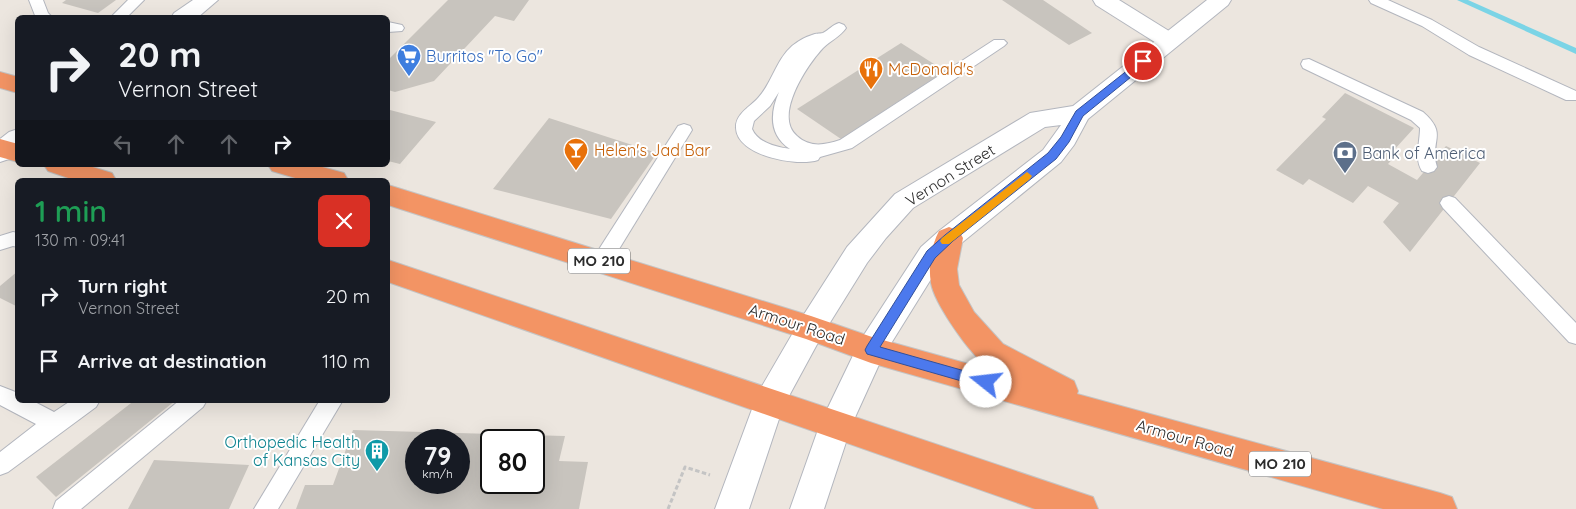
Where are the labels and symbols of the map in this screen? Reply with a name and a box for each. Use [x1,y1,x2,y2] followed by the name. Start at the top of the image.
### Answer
[1122,40,1164,82] pin
[396,43,422,77] supermarket icon: Burritos "To Go"
[426,46,543,66] place label: Burritos "To Go"
[858,56,884,90] restaurant icon: McDonald's
[888,59,974,79] place label: McDonald's
[563,137,589,171] bar icon: Helen's Jad Bar
[594,140,711,160] place label: Helen's Jad Bar
[902,140,998,210] street label: Vernon Street
[1332,140,1358,174] bank icon: Bank of America
[1362,143,1486,163] place label: Bank of America
[568,248,630,274] road number: MO 210
[746,299,848,349] street label: Armour Road
[959,355,1011,407] position arrow
[1134,415,1236,461] street label: Armour Road
[480,429,545,494] speed limit sign: 80
[224,432,360,470] place label: Orthopedic Health of Kansas City
[364,438,390,472] building icon: Orthopedic Health of Kansas City
[1249,452,1311,476] road number: MO 210

